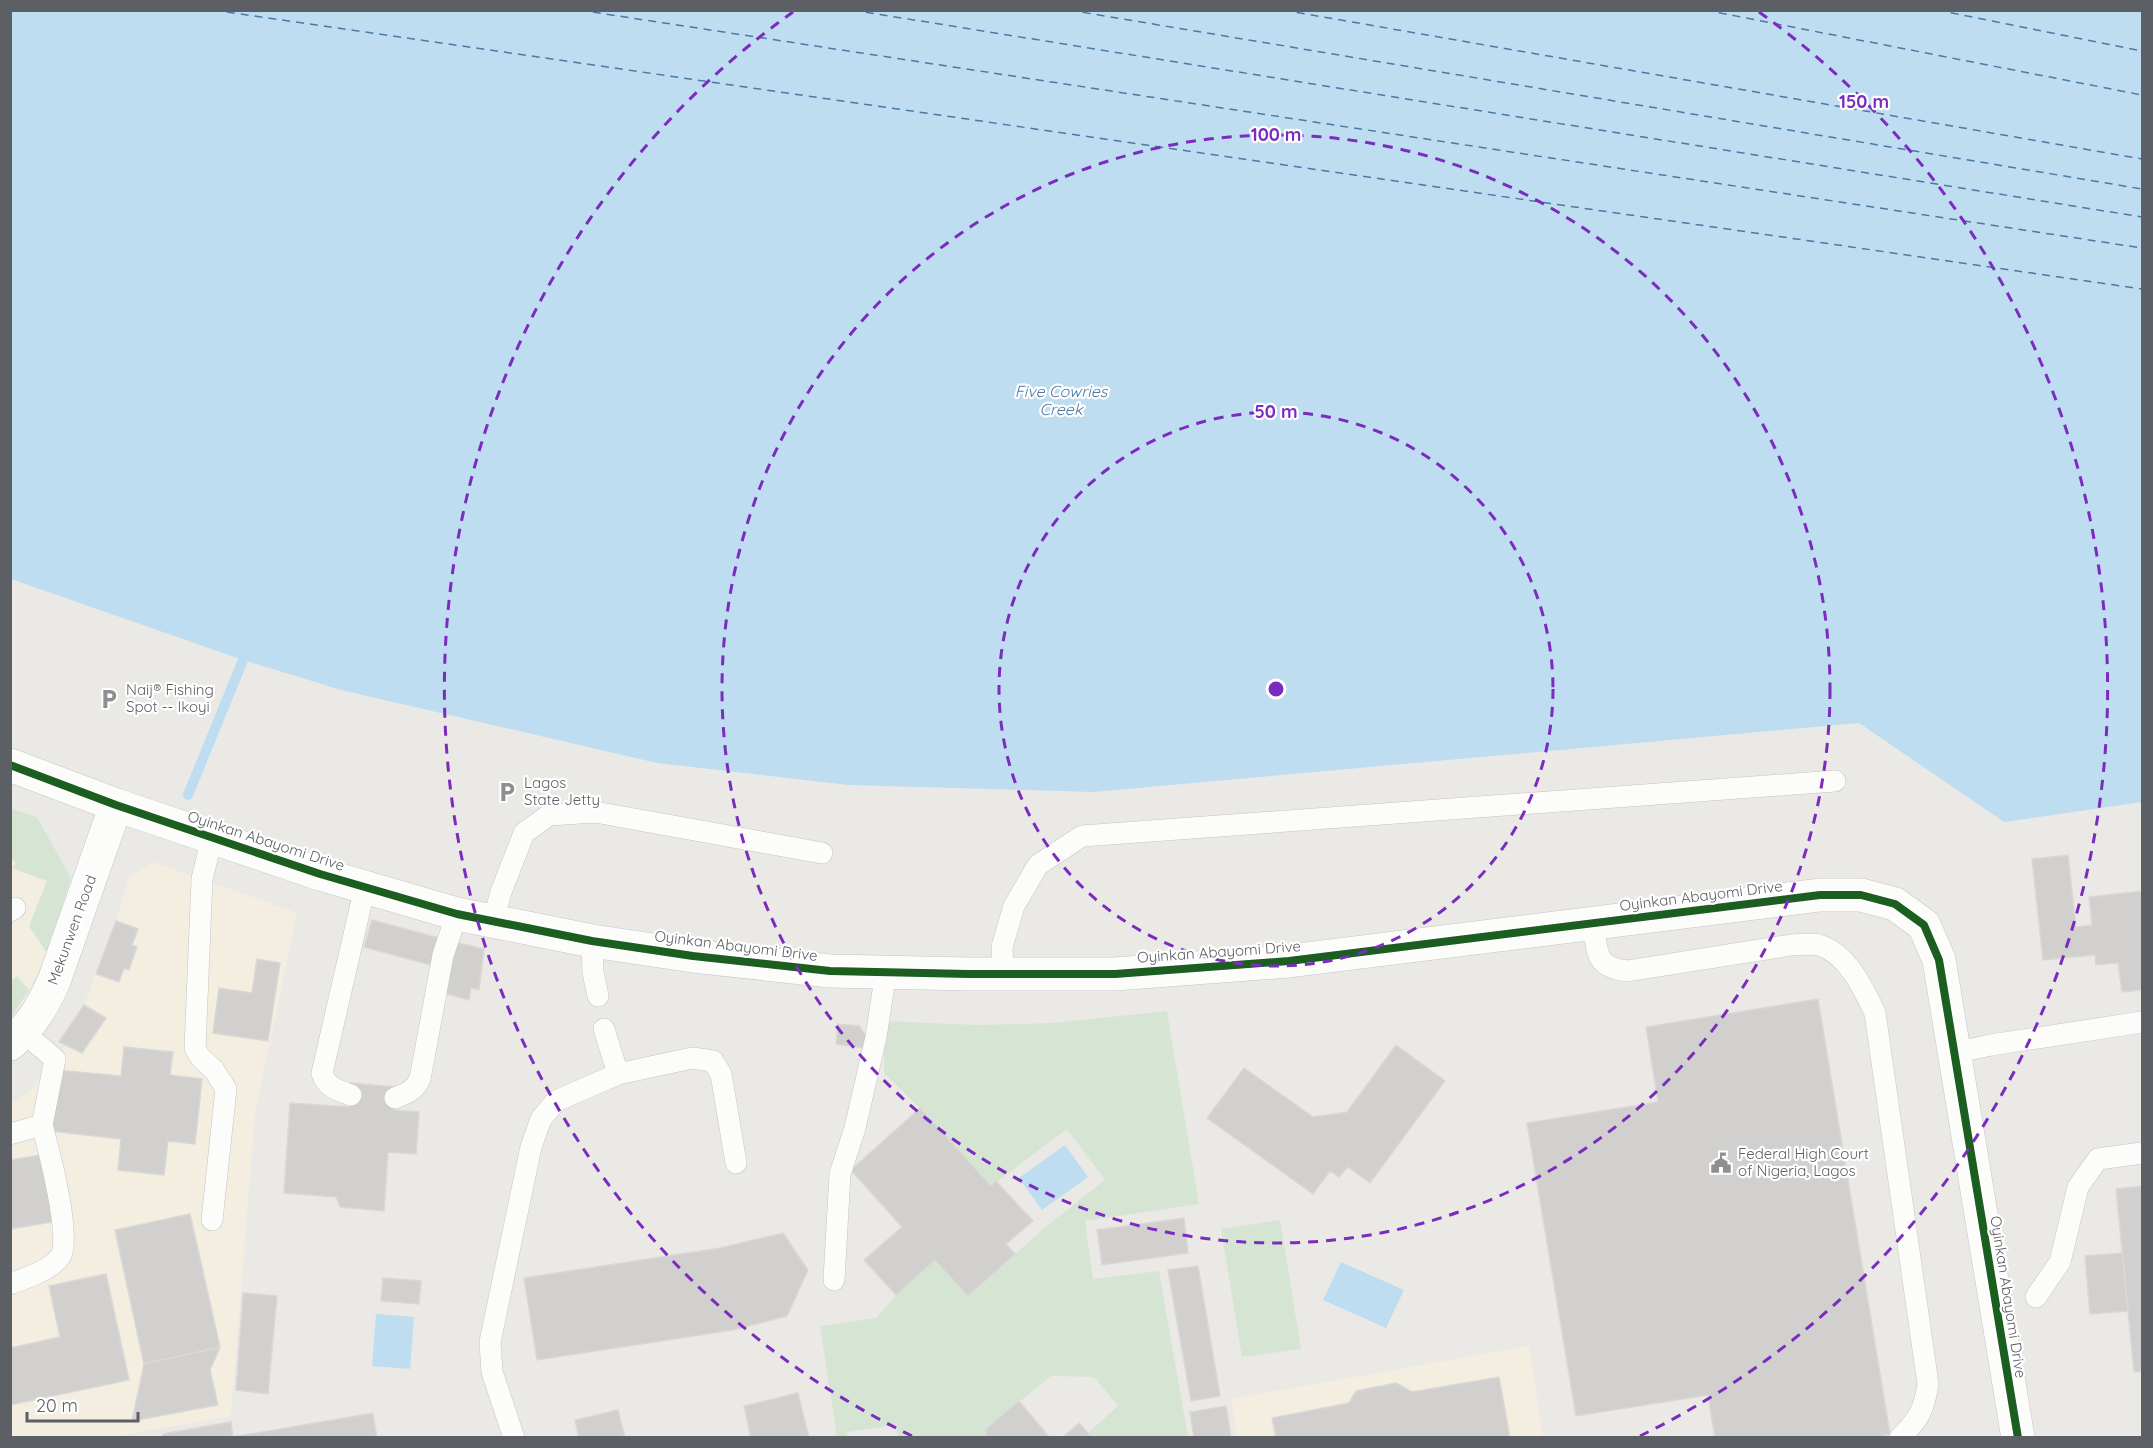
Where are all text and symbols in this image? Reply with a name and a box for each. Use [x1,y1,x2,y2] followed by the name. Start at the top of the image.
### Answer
[1839,90,1889,113] text: 150 m
[1251,123,1301,146] text: 100 m
[1015,381,1109,419] water label: Five Cowries Creek
[1254,400,1298,423] text: 50 m
[1266,679,1286,699] centre of rings
[126,680,214,716] place label: Naij® Fishing Spot -- Ikoyi
[97,687,121,711] parking icon: Naij® Fishing Spot -- Ikoyi
[524,773,600,809] place label: Lagos State Jetty
[495,780,519,804] parking icon: Lagos State Jetty
[185,806,347,875] street label: Oyinkan Abayomi Drive
[43,872,100,987] street label: Mekunwen Road
[1618,876,1784,915] street label: Oyinkan Abayomi Drive
[653,926,819,965] street label: Oyinkan Abayomi Drive
[1136,936,1302,967] street label: Oyinkan Abayomi Drive
[1738,1144,1869,1180] place label: Federal High Court of Nigeria, Lagos
[1709,1151,1733,1175] public building icon: Federal High Court of Nigeria, Lagos
[1986,1214,2031,1379] street label: Oyinkan Abayomi Drive
[27,1385,138,1423] scale bar
[36,1394,78,1417] text: 20 m

